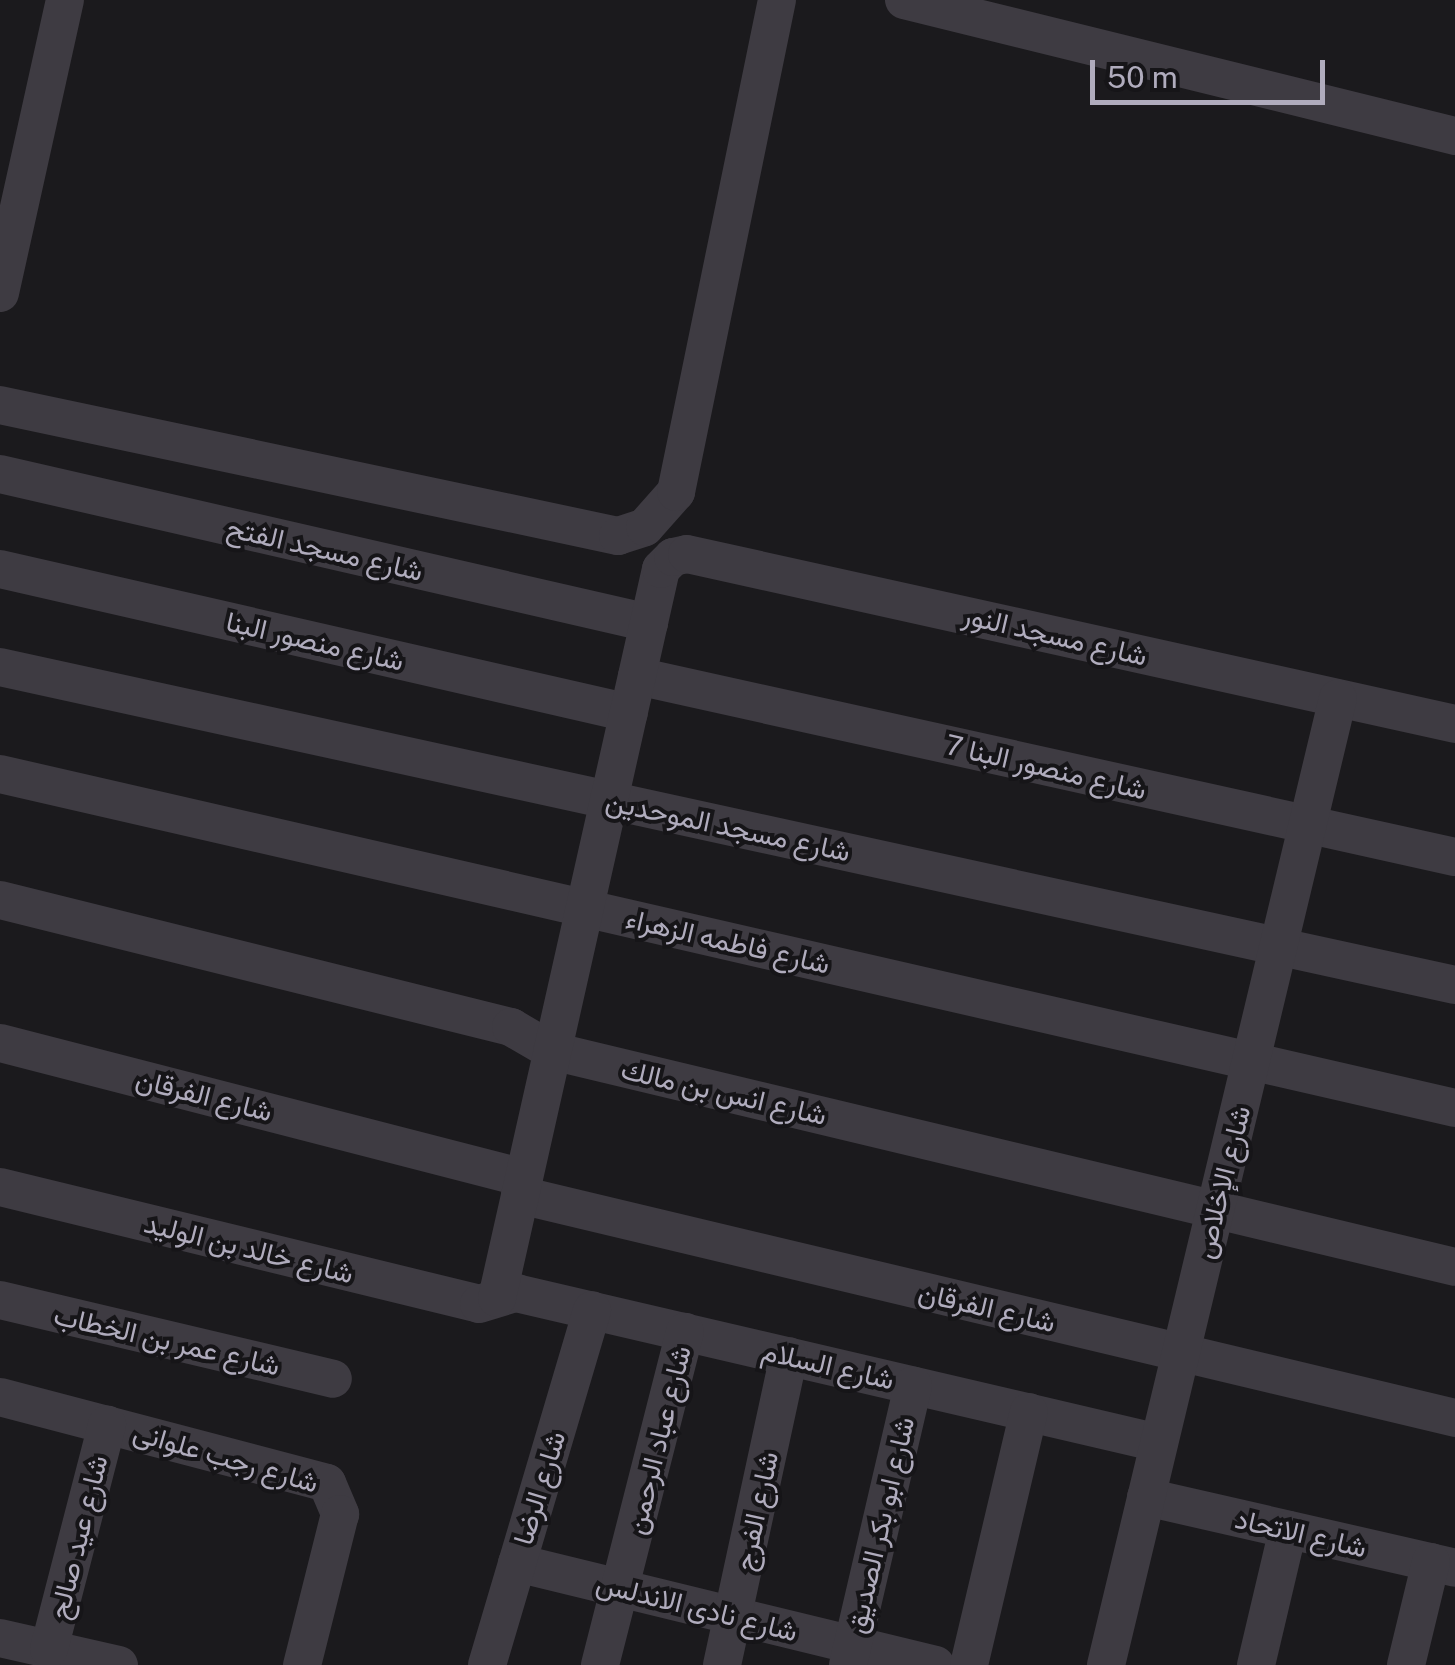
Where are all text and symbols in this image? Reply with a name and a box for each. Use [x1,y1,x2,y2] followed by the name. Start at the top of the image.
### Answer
[1095,40,1330,102] scale bar
[1107,59,1178,95] text: 50 m
[224,510,426,588] street label: شارع مسجد الفتح
[959,597,1151,673] street label: شارع مسجد النور
[223,604,407,678] street label: شارع منصور البنا
[942,728,1150,806] street label: شارع منصور البنا 7
[603,784,853,868] street label: شارع مسجد الموحدين
[623,901,833,981] street label: شارع فاطمه الزهراء
[618,1052,830,1132] street label: شارع انس بن مالك
[132,1062,276,1128] street label: شارع الفرقان
[1187,1102,1257,1262] street label: شارع الإخلاص
[141,1206,357,1290] street label: شارع خالد بن الوليد
[915,1275,1059,1339] street label: شارع الفرقان
[51,1298,283,1382] street label: شارع عمر بن الخطاب
[759,1333,897,1397] street label: شارع السلام
[618,1342,698,1538] street label: شارع عباد الرحمن
[839,1413,921,1637] street label: شارع ابو بكر الصديق
[130,1415,322,1499] street label: شارع رجب علوانى
[506,1427,572,1549] street label: شارع الرضا
[727,1448,785,1574] street label: شارع الفرج
[41,1452,115,1622] street label: شارع عيد صالح
[1232,1502,1370,1564] street label: شارع الاتحاد
[593,1566,801,1648] street label: شارع نادى الاندلس

